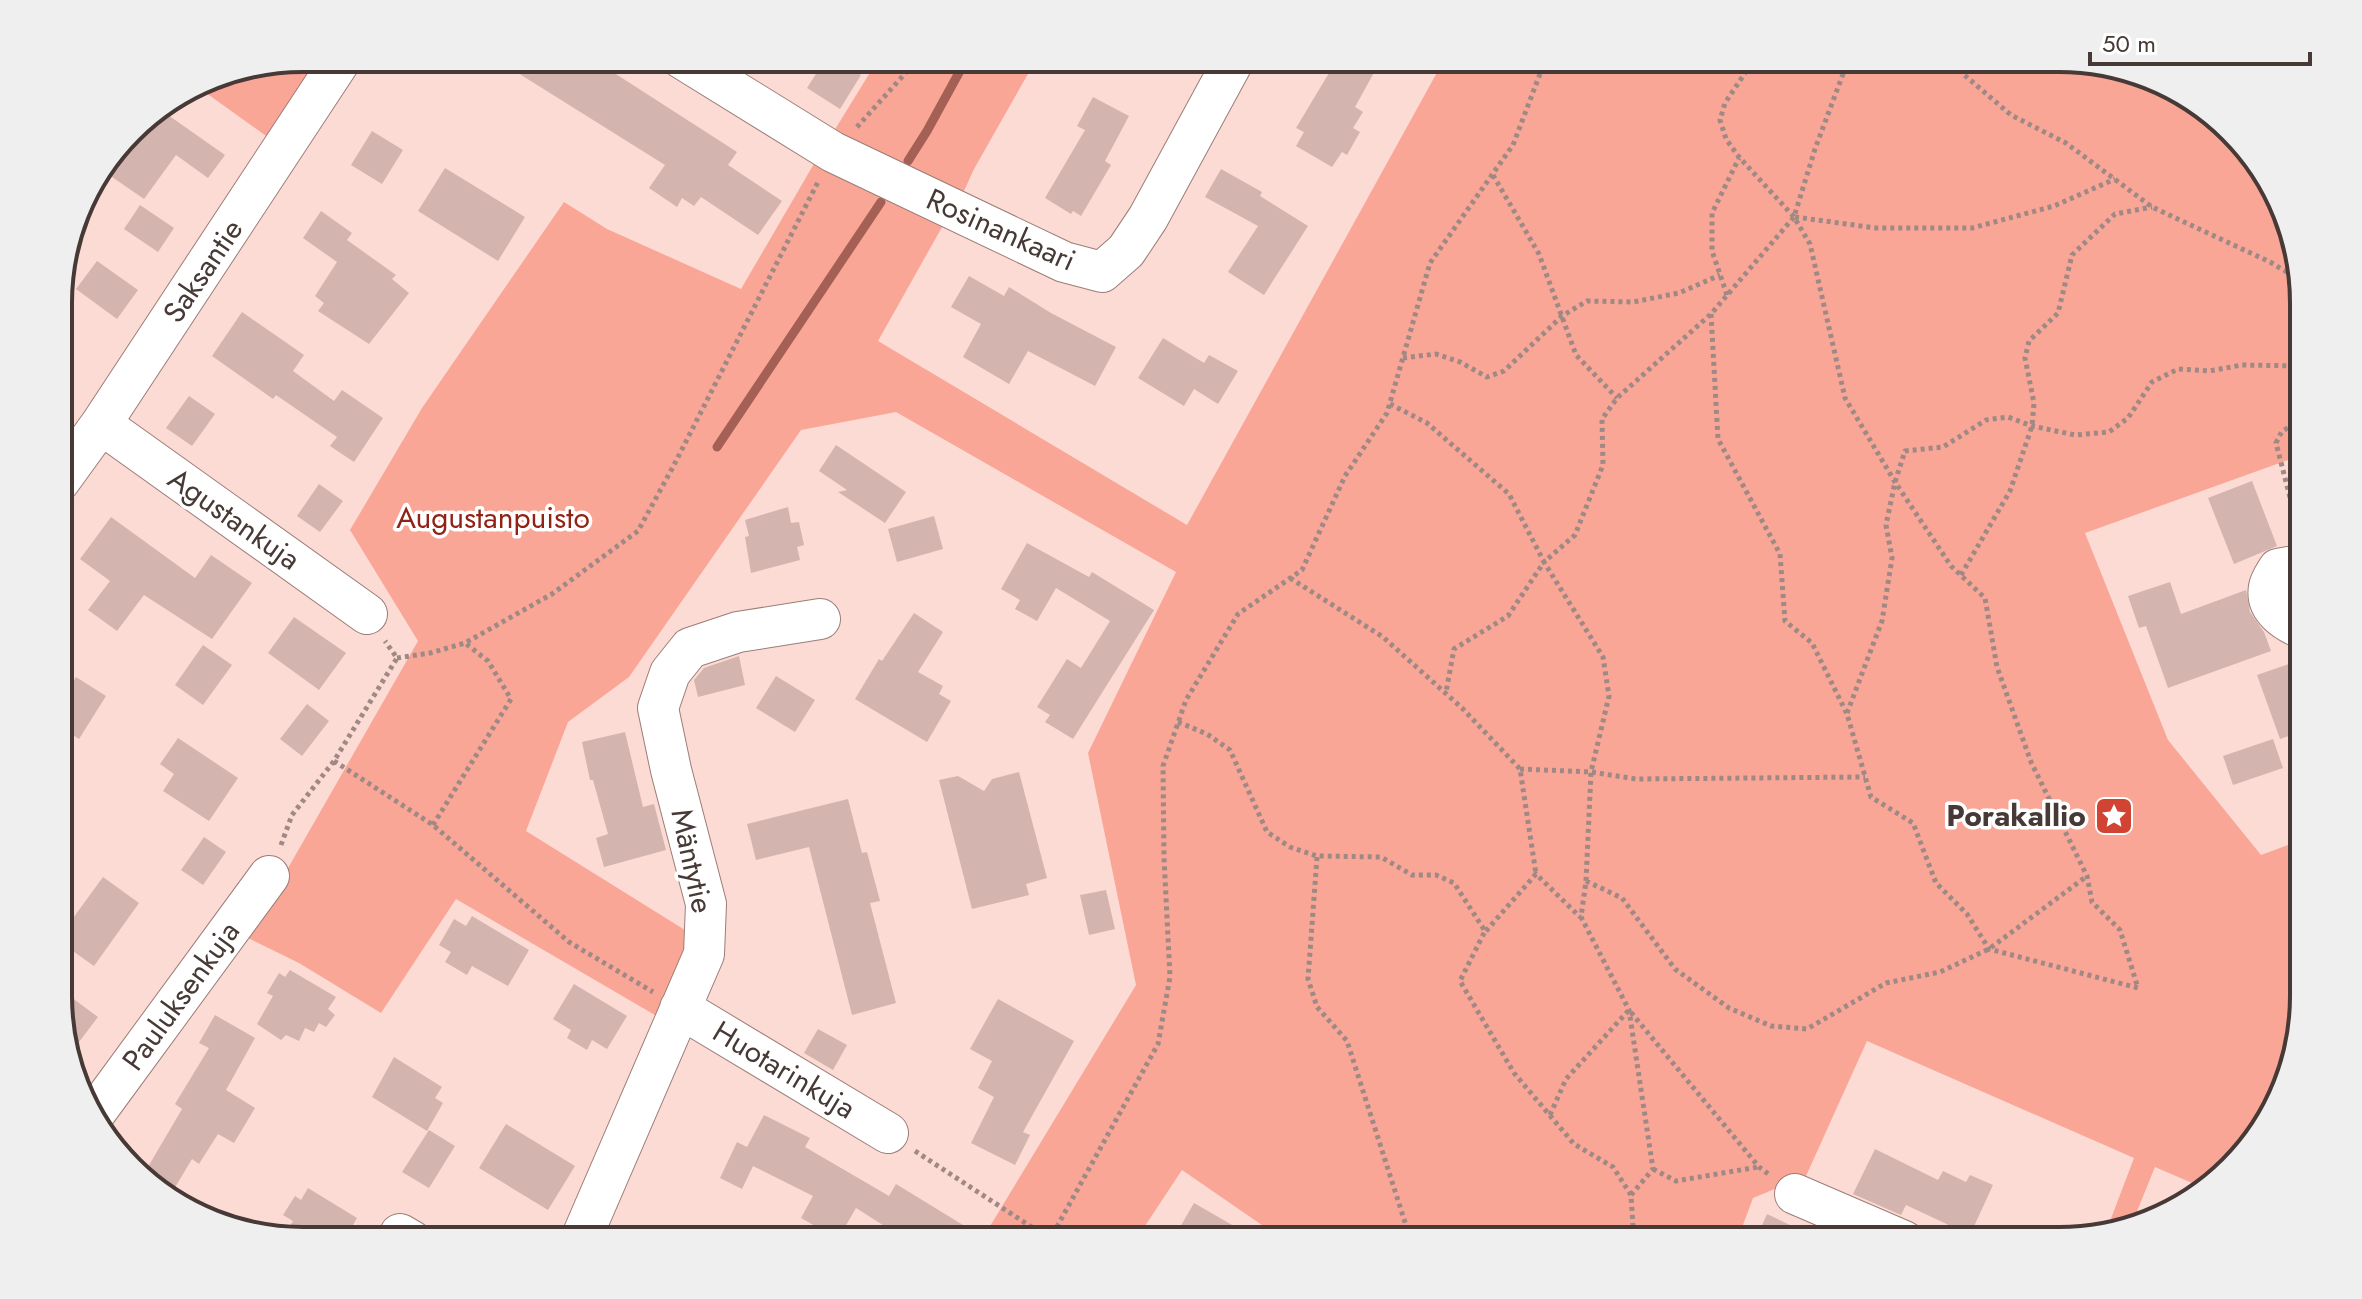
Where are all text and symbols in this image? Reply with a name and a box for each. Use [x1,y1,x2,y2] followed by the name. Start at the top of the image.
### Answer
[2090,16,2310,66] scale bar
[2102,26,2156,61] text: 50 m
[920,178,1083,282] street label: Rosinankaari
[152,210,253,331] street label: Saksantie
[159,457,309,580] street label: Agustankuja
[396,496,590,539] park label: Augustanpuisto
[1946,794,2086,837] place label: Porakallio
[2093,795,2135,837] place icon: Porakallio
[660,805,724,917] street label: Mäntytie
[112,912,250,1079] street label: Pauluksenkuja
[705,1010,864,1129] street label: Huotarinkuja

